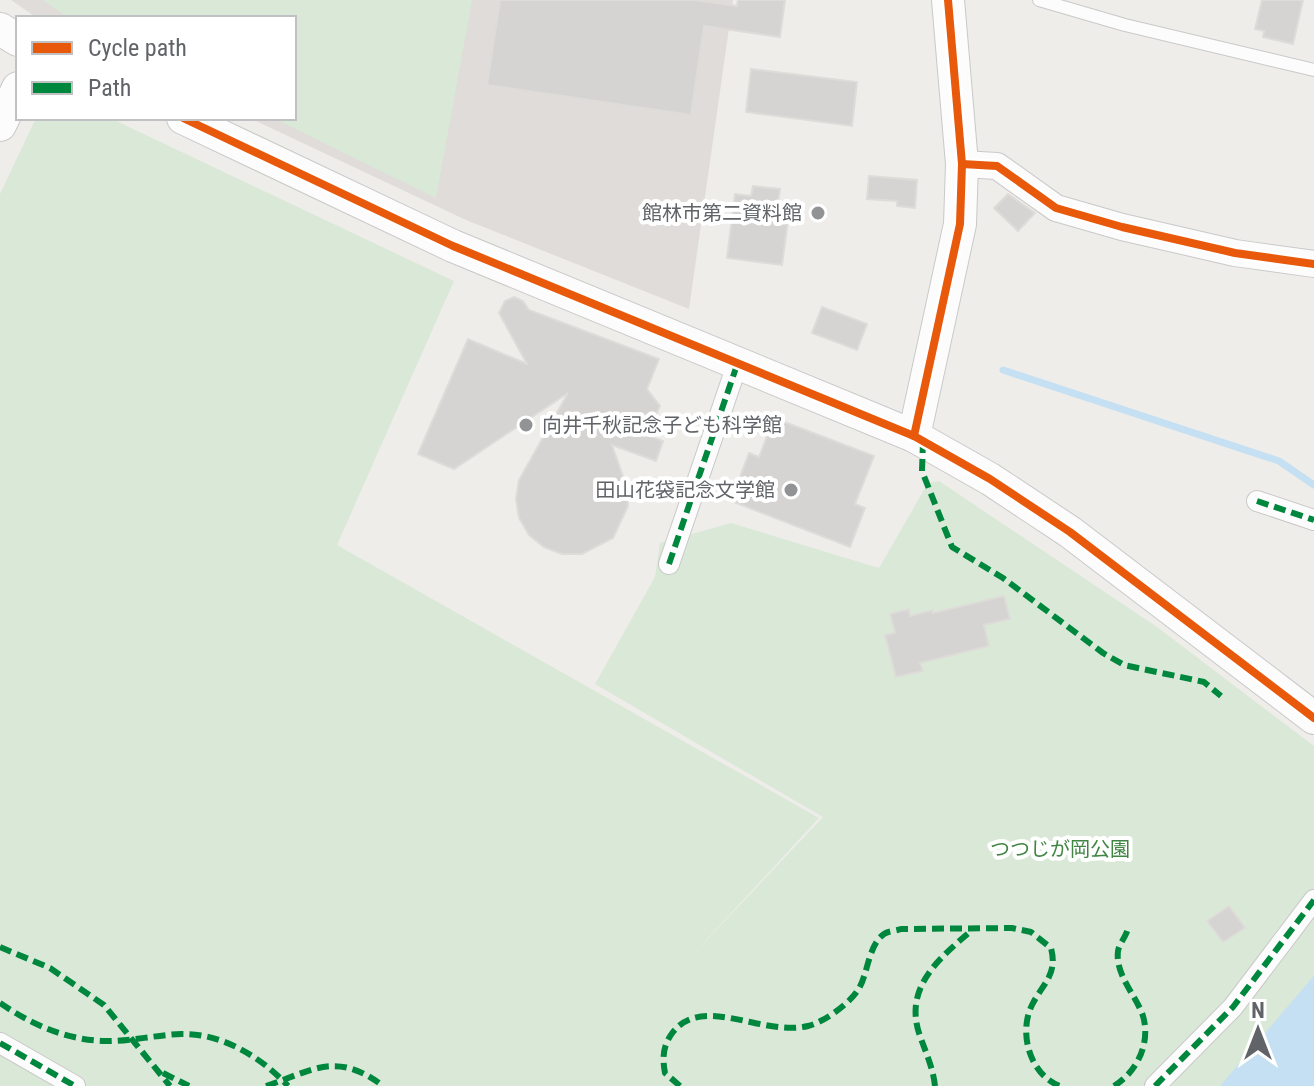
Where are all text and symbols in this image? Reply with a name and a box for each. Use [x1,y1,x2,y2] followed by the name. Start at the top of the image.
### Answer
[16,16,296,120] legend
[88,34,187,62] text: Cycle path
[88,74,131,102] text: Path
[642,201,802,225] place label: 館林市第二資料館
[809,204,827,222] marker: 館林市第二資料館
[542,413,782,437] place label: 向井千秋記念子ども科学館
[517,416,535,434] marker: 向井千秋記念子ども科学館
[595,478,775,502] place label: 田山花袋記念文学館
[782,481,800,499] marker: 田山花袋記念文学館
[990,837,1130,861] park label: つつじが岡公園
[1218,990,1298,1070] north arrow
[1251,998,1265,1023] text: N

